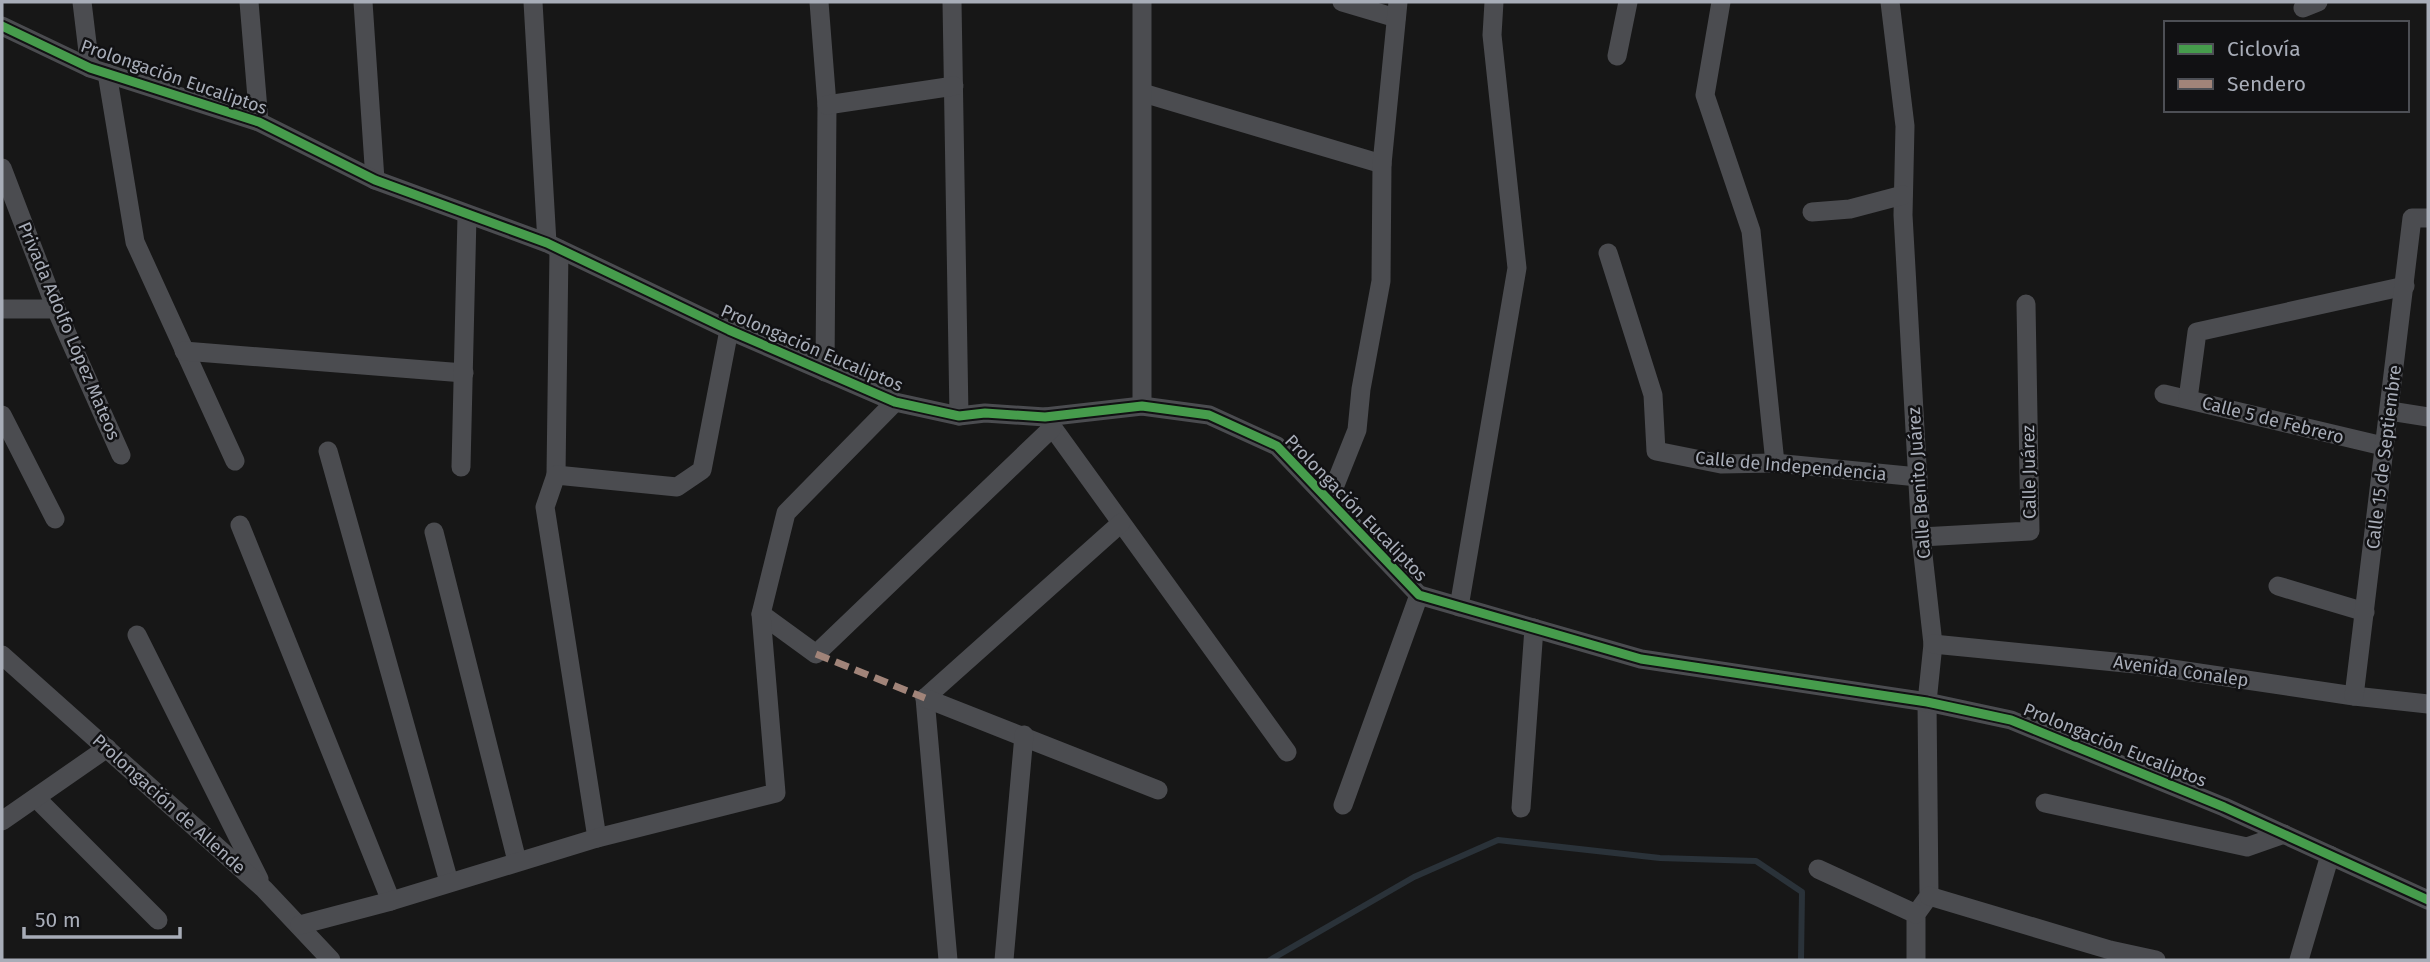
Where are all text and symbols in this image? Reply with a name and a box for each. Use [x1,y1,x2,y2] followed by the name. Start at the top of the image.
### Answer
[2164,21,2409,112] legend
[78,35,270,119] street label: Prolongación Eucaliptos
[2227,36,2301,62] text: Ciclovía
[2227,71,2306,97] text: Sendero
[13,219,125,443] street label: Privada Adolfo López Mateos
[718,300,906,396] street label: Prolongación Eucaliptos
[2362,364,2406,550] street label: Calle 15 de Septiembre
[2200,392,2346,448] street label: Calle 5 de Febrero
[1903,406,1935,560] street label: Calle Benito Juárez
[2017,425,2041,519] street label: Calle Juárez
[1280,430,1432,586] street label: Prolongación Eucaliptos
[1694,447,1888,485] street label: Calle de Independencia
[2112,651,2250,691] street label: Avenida Conalep
[2020,698,2210,792] street label: Prolongación Eucaliptos
[88,729,250,879] street label: Prolongación de Allende
[24,895,180,939] scale bar
[35,907,81,933] text: 50 m

